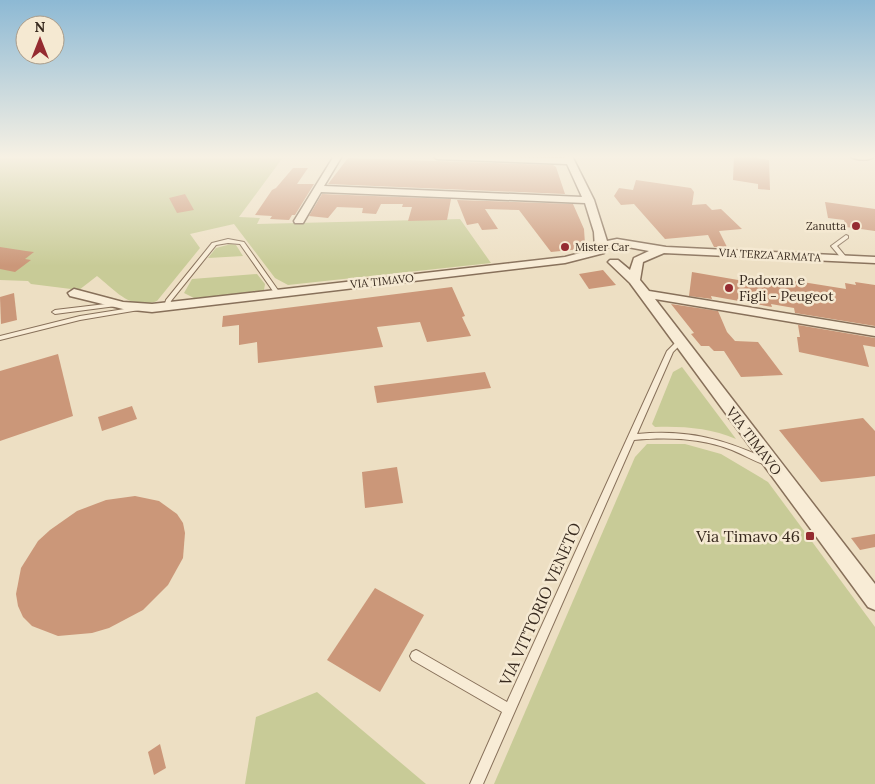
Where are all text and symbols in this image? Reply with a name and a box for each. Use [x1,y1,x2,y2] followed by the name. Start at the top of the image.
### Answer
[15,15,65,65] north arrow
[35,18,46,36] text: N
[806,219,846,233] place label: Zanutta
[850,220,862,232] marker: Zanutta
[575,240,630,254] place label: Mister Car
[559,241,571,253] marker: Mister Car
[718,245,822,265] street label: VIA TERZA ARMATA
[349,271,415,291] street label: VIA TIMAVO
[739,271,834,305] place label: Padovan e Figli - Peugeot
[723,282,735,294] marker: Padovan e Figli - Peugeot
[722,402,786,479] street label: VIA TIMAVO
[495,519,585,690] street label: VIA VITTORIO VENETO
[695,526,800,546] place label: Via Timavo 46
[804,530,816,542] marker: Via Timavo 46

